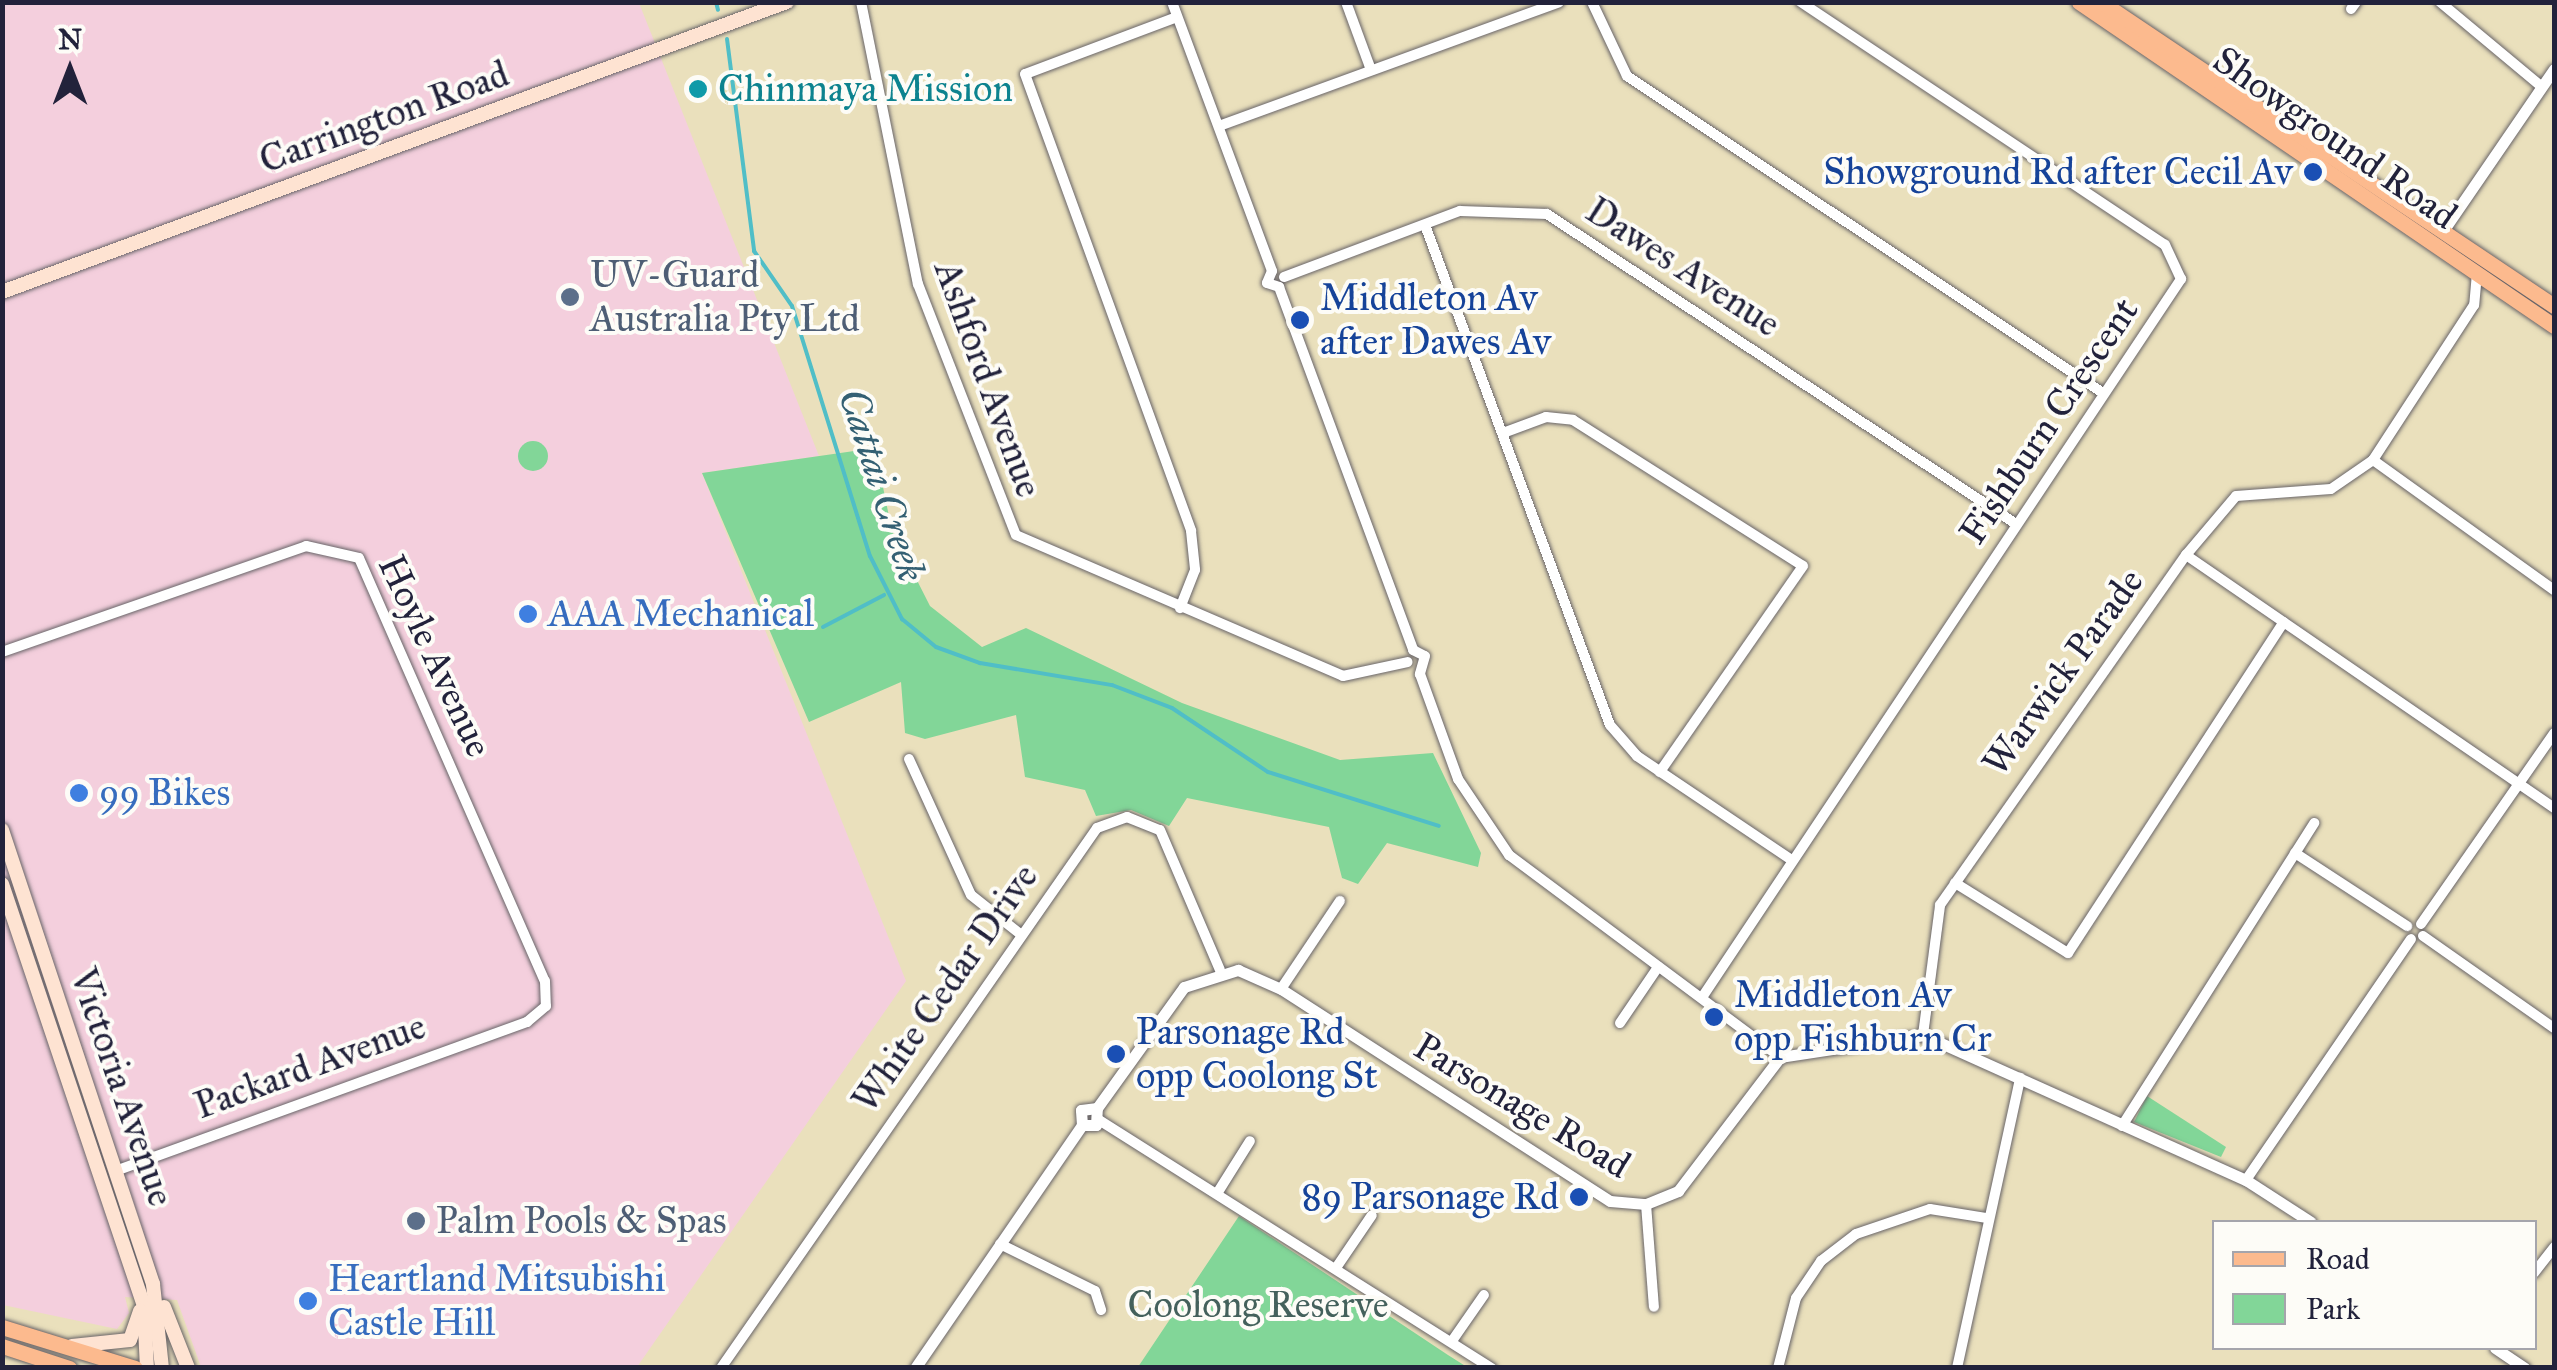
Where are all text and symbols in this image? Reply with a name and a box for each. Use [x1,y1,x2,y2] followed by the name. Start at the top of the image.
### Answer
[20,20,120,120] north arrow
[58,22,82,57] text: N
[2204,37,2466,239] street label: Showground Road
[253,51,515,183] street label: Carrington Road
[718,66,1013,112] place label: Chinmaya Mission
[687,78,709,100] marker: Chinmaya Mission
[1823,149,2293,195] place label: Showground Rd after Cecil Av
[2302,161,2324,183] marker: Showground Rd after Cecil Av
[1577,187,1789,347] street label: Dawes Avenue
[590,252,860,342] place label: UV-Guard Australia Pty Ltd
[924,255,1052,503] street label: Ashford Avenue
[1320,275,1551,364] place label: Middleton Av after Dawes Av
[559,286,581,308] marker: UV-Guard Australia Pty Ltd
[1950,289,2148,553] street label: Fishburn Crescent
[1289,309,1311,331] marker: Middleton Av after Dawes Av
[828,382,936,588] water label: Cattai Creek
[368,548,502,764] street label: Hoyle Avenue
[1973,560,2153,784] street label: Warwick Parade
[548,591,814,637] place label: AAA Mechanical
[517,603,539,625] marker: AAA Mechanical
[99,770,230,816] place label: 99 Bikes
[68,782,90,804] marker: 99 Bikes
[842,855,1048,1121] street label: White Cedar Drive
[60,962,184,1212] street label: Victoria Avenue
[1734,972,1992,1062] place label: Middleton Av opp Fishburn Cr
[188,1003,432,1129] street label: Packard Avenue
[1703,1006,1725,1028] marker: Middleton Av opp Fishburn Cr
[1136,1009,1378,1098] place label: Parsonage Rd opp Coolong St
[1406,1024,1638,1188] street label: Parsonage Road
[1105,1043,1127,1065] marker: Parsonage Rd opp Coolong St
[1302,1174,1559,1220] place label: 89 Parsonage Rd
[1568,1186,1590,1208] marker: 89 Parsonage Rd
[436,1198,727,1244] place label: Palm Pools & Spas
[405,1210,427,1232] marker: Palm Pools & Spas
[2212,1220,2537,1350] legend
[2306,1241,2370,1277] text: Road
[328,1256,665,1346] place label: Heartland Mitsubishi Castle Hill
[1128,1282,1388,1328] park label: Coolong Reserve
[297,1290,319,1312] marker: Heartland Mitsubishi Castle Hill
[2306,1291,2360,1327] text: Park

